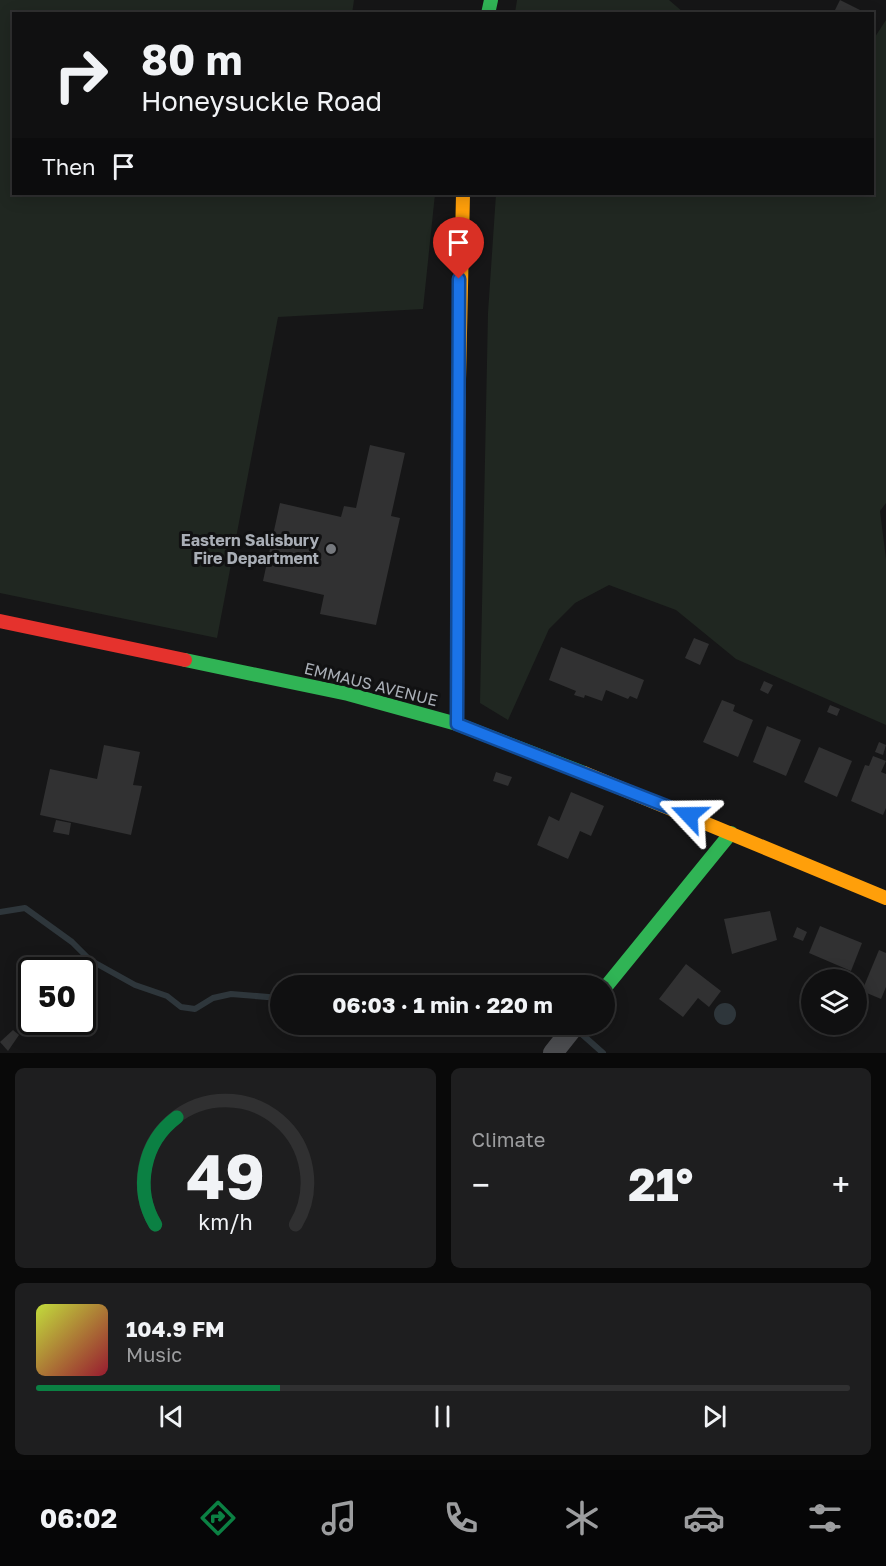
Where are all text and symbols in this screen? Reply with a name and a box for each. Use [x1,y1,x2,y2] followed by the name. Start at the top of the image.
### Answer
[141,34,242,84] text: 80 m
[42,36,120,114] icon: right
[141,85,382,117] text: Honeysuckle Road
[107,150,140,183] icon: arrive
[42,153,95,180] text: Then
[433,217,484,279] pin
[442,226,475,259] icon: arrive
[181,530,319,568] place label: Eastern Salisbury Fire Department
[324,542,338,556] marker: Eastern Salisbury Fire Department
[302,658,440,710] street label: EMMAUS AVENUE
[657,783,721,847] position arrow
[18,957,96,1035] speed limit sign: 50
[801,969,867,1035] map controls
[801,969,867,1035] button: layers
[332,991,553,1018] text: 06:03 · 1 min · 220 m
[472,1127,545,1151] text: Climate
[186,1138,265,1213] text: 49
[628,1157,693,1211] text: 21°
[472,1165,490,1204] text: −
[832,1165,850,1204] text: +
[198,1209,253,1235] text: km/h
[126,1315,225,1342] text: 104.9 FM
[126,1342,182,1366] text: Music
[155,1400,188,1433] icon: previous
[426,1400,459,1433] icon: pause
[698,1400,731,1433] icon: next
[197,1497,239,1539] icon: directions
[318,1497,360,1539] icon: music
[440,1497,482,1539] icon: phone
[561,1497,603,1539] icon: climate
[683,1497,725,1539] icon: car
[804,1497,846,1539] icon: filters
[40,1502,117,1534] text: 06:02

